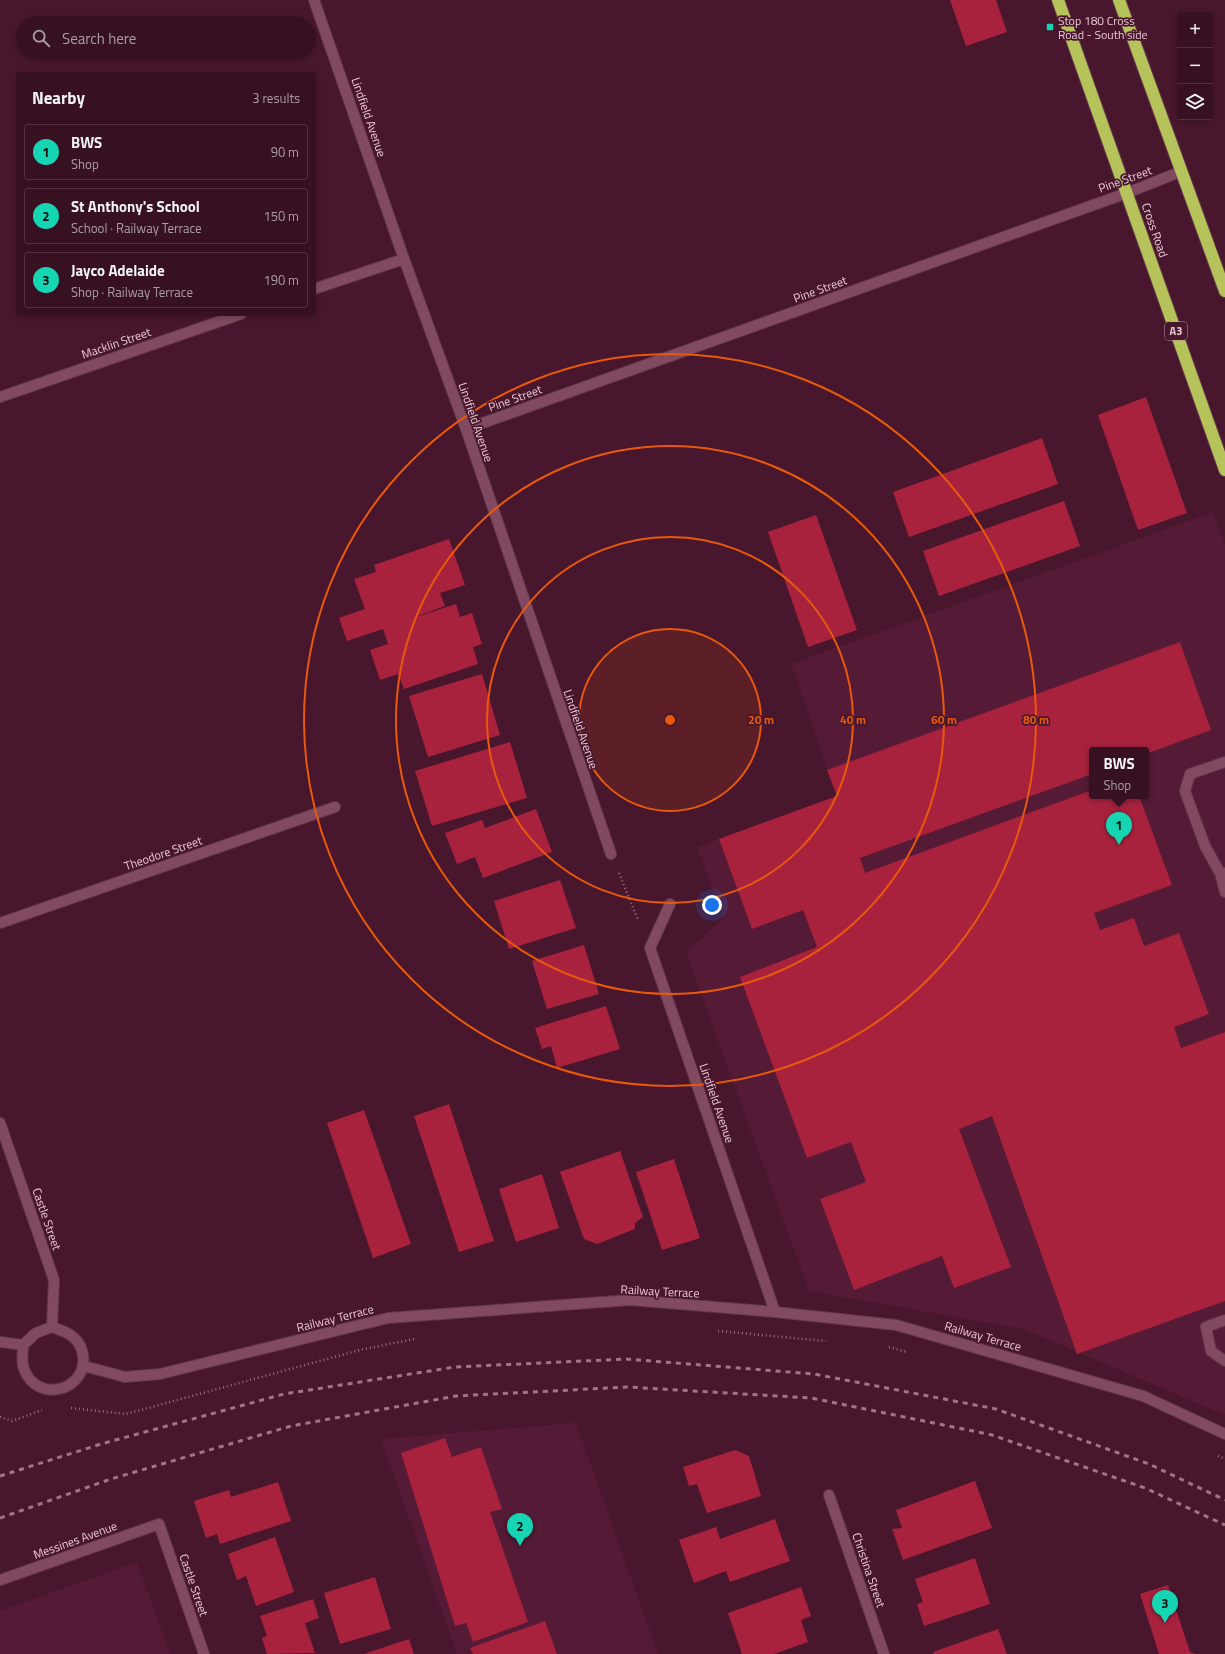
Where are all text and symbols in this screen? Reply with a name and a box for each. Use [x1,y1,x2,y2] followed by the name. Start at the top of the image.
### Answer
[1058,11,1148,44] place label: Stop 180 Cross Road - South side
[1177,12,1213,120] map controls
[1177,12,1213,48] button: +
[16,16,316,60] search box
[1045,22,1055,32] marker: Stop 180 Cross Road - South side
[30,27,52,49] icon: search
[62,27,136,50] text: Search here
[1177,48,1213,84] button: −
[346,75,392,159] street label: Lindfield Avenue
[1177,84,1213,120] button: layers
[32,85,85,111] text: Nearby
[252,88,300,108] text: 3 results
[71,131,102,154] text: BWS
[42,142,50,162] text: 1
[271,142,299,162] text: 90 m
[71,154,99,174] text: Shop
[1096,160,1155,197] street label: Pine Street
[71,195,200,218] text: St Anthony's School
[1137,200,1173,260] street label: Cross Road
[42,206,50,226] text: 2
[263,206,299,226] text: 150 m
[71,218,202,238] text: School · Railway Terrace
[71,259,165,282] text: Jayco Adelaide
[42,270,50,290] text: 3
[263,270,299,290] text: 190 m
[791,270,850,307] street label: Pine Street
[71,282,193,302] text: Shop · Railway Terrace
[79,322,154,364] street label: Macklin Street
[1165,322,1187,340] road number: A3
[486,379,545,416] street label: Pine Street
[453,380,499,464] street label: Lindfield Avenue
[558,687,604,771] street label: Lindfield Avenue
[748,710,774,729] text: 20 m
[840,710,866,729] text: 40 m
[931,710,957,729] text: 60 m
[1023,710,1049,729] text: 80 m
[663,713,677,727] centre of rings
[1089,747,1149,799] popup
[1103,752,1135,775] text: BWS
[1103,775,1131,795] text: Shop
[1106,812,1132,845] pin: 1
[121,830,205,875] street label: Theodore Street
[702,895,722,915] your location
[694,1061,740,1145] street label: Lindfield Avenue
[27,1185,67,1253] street label: Castle Street
[620,1279,700,1303] street label: Railway Terrace
[294,1299,376,1337] street label: Railway Terrace
[942,1316,1024,1356] street label: Railway Terrace
[507,1513,533,1546] pin: 2
[30,1516,120,1564] street label: Messines Avenue
[847,1530,891,1611] street label: Christina Street
[174,1551,214,1619] street label: Castle Street
[1152,1590,1178,1623] pin: 3

